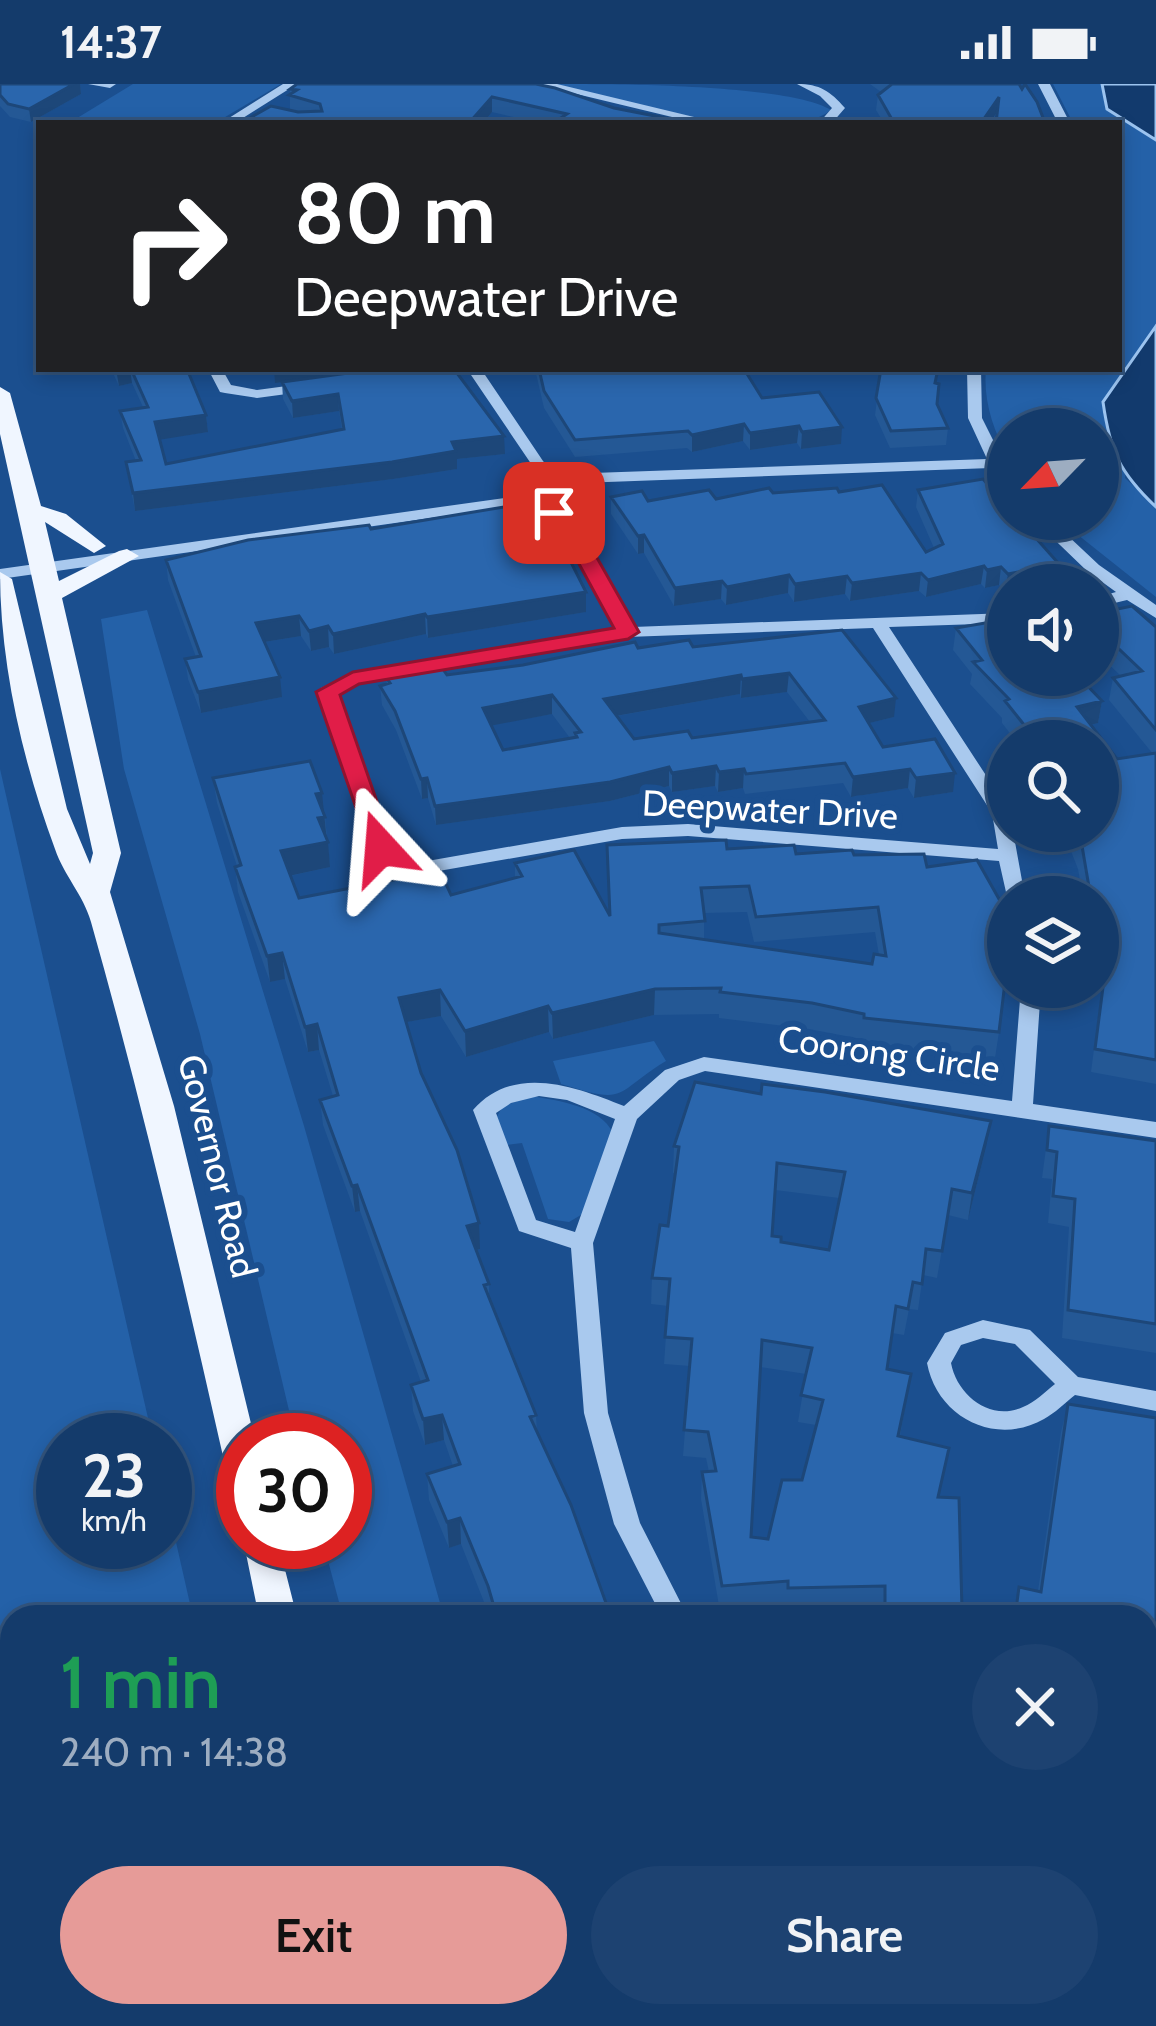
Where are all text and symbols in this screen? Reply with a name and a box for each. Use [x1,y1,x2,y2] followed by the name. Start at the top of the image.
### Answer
[60,15,162,69] text: 14:37
[294,162,496,264] text: 80 m
[96,168,252,324] icon: right
[294,264,678,330] text: Deepwater Drive
[987,408,1119,540] north arrow
[987,408,1119,1008] map controls
[503,462,605,564] pin
[521,480,587,546] icon: arrive
[987,564,1119,696] button: sound
[987,720,1119,852] button: search
[641,780,899,838] street label: Deepwater Drive
[318,785,444,911] position arrow
[987,876,1119,1008] button: layers
[775,1016,1003,1090] street label: Coorong Circle
[169,1050,267,1282] street label: Governor Road
[216,1413,372,1569] speed limit sign: 30
[82,1439,146,1512] text: 23
[81,1502,147,1539] text: km/h
[60,1639,221,1726] text: 1 min
[972,1644,1098,1770] button: close
[60,1728,288,1776] text: 240 m · 14:38
[60,1866,567,2004] button: Exit
[591,1866,1098,2004] button: Share

